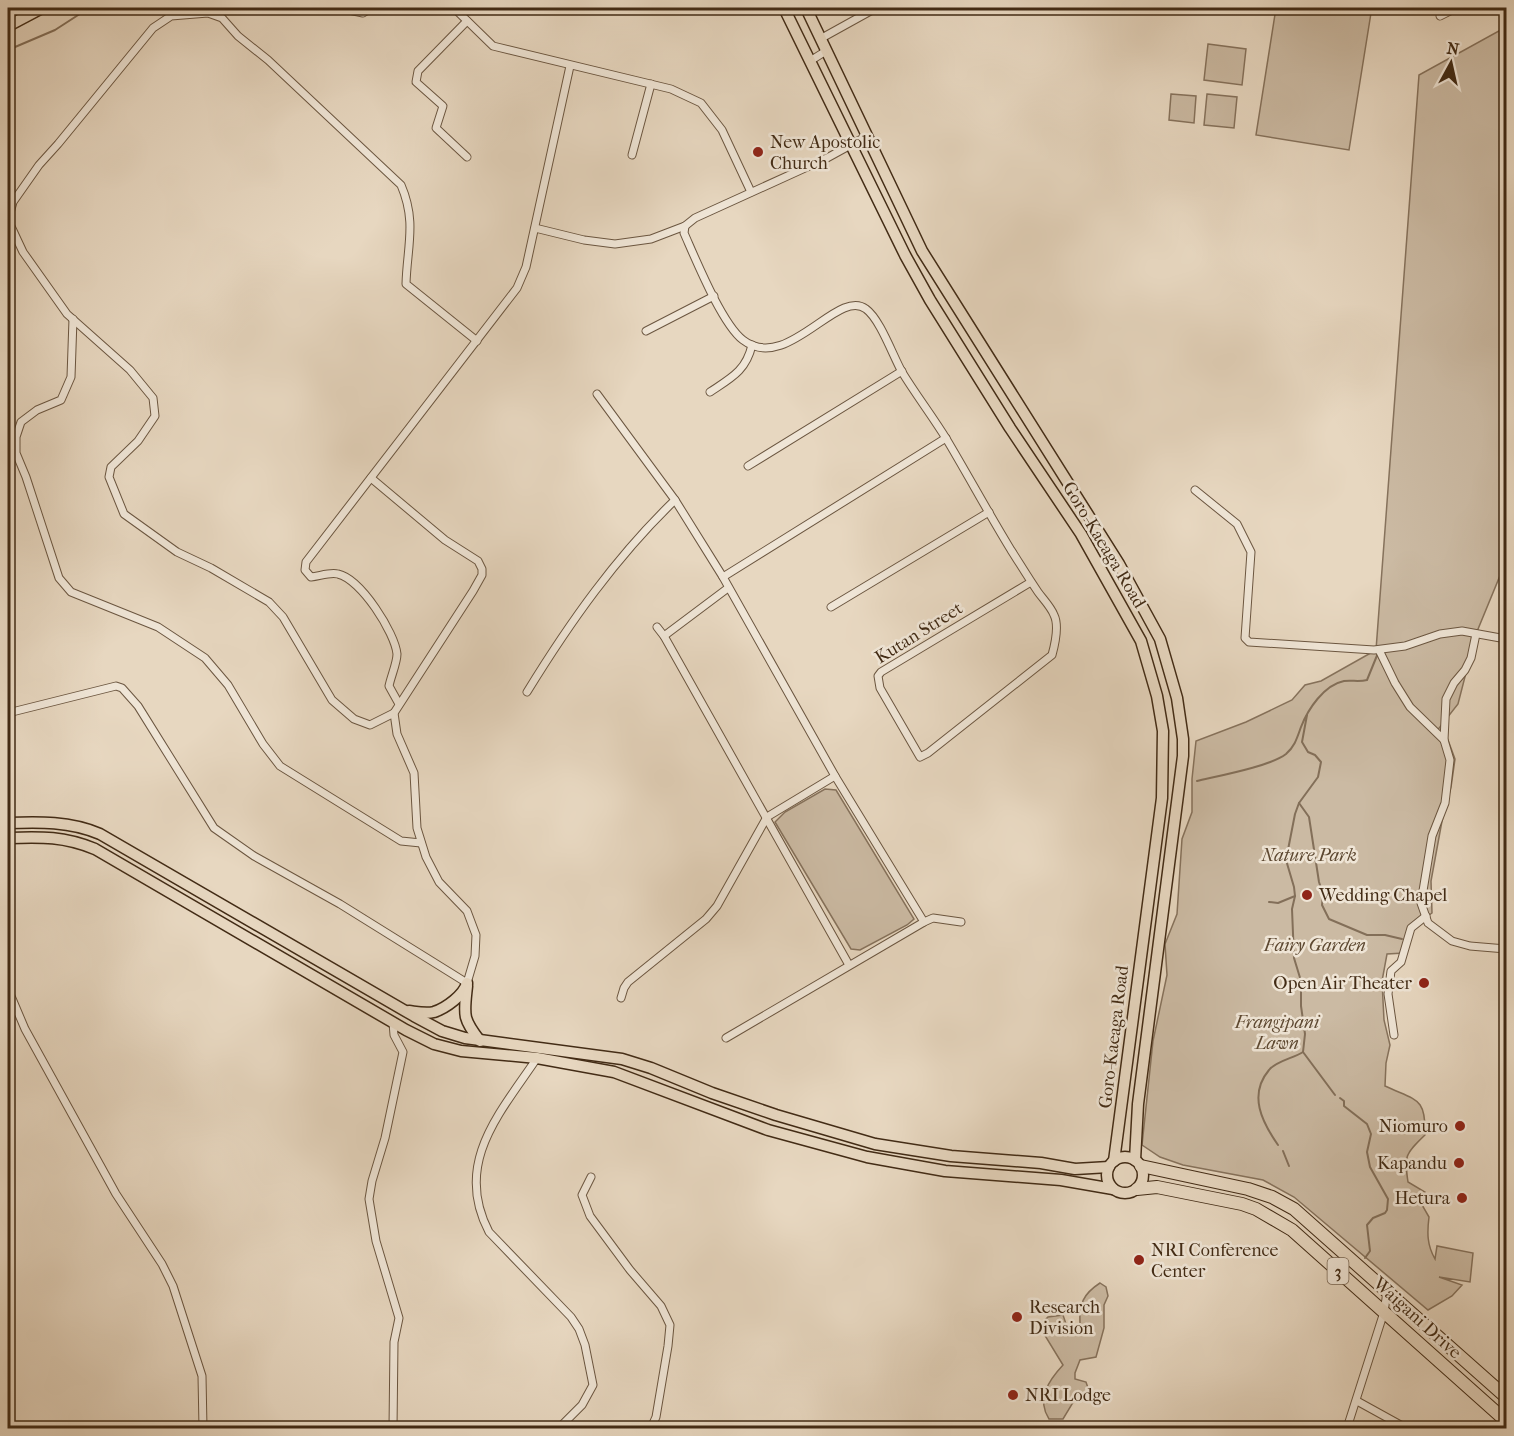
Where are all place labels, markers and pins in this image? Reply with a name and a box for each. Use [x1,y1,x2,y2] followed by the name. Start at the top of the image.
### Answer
[770,132,880,174] place label: New Apostolic Church
[751,145,765,159] marker: New Apostolic Church
[1318,885,1447,906] place label: Wedding Chapel
[1300,888,1314,902] marker: Wedding Chapel
[1273,973,1412,994] place label: Open Air Theater
[1417,976,1431,990] marker: Open Air Theater
[1379,1116,1448,1137] place label: Niomuro
[1453,1119,1467,1133] marker: Niomuro
[1377,1153,1447,1174] place label: Kapandu
[1452,1156,1466,1170] marker: Kapandu
[1394,1188,1451,1209] place label: Hetura
[1455,1191,1469,1205] marker: Hetura
[1151,1240,1278,1282] place label: NRI Conference Center
[1132,1253,1146,1267] marker: NRI Conference Center
[1029,1297,1100,1339] place label: Research Division
[1010,1310,1024,1324] marker: Research Division
[1025,1385,1111,1406] place label: NRI Lodge
[1006,1388,1020,1402] marker: NRI Lodge

